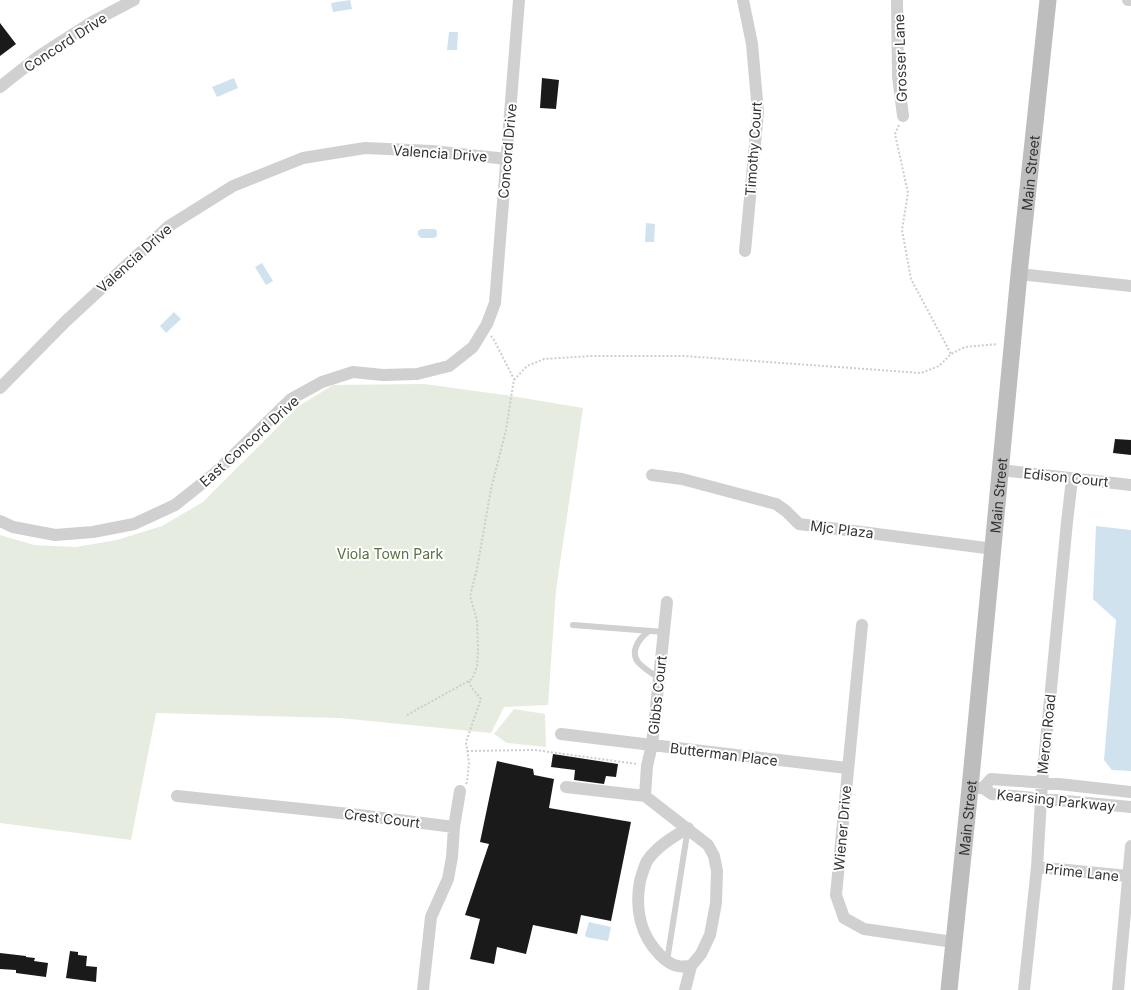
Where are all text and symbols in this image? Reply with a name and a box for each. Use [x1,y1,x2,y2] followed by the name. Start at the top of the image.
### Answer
[20,9,110,75] street label: Concord Drive
[890,14,910,102] street label: Grosser Lane
[741,101,765,197] street label: Timothy Court
[494,103,520,199] street label: Concord Drive
[1017,134,1042,212] street label: Main Street
[392,141,488,165] street label: Valencia Drive
[93,220,175,296] street label: Valencia Drive
[196,392,302,490] street label: East Concord Drive
[986,457,1010,534] street label: Main Street
[1023,464,1110,490] street label: Edison Court
[809,517,875,541] street label: Mjc Plaza
[337,545,443,562] park label: Viola Town Park
[644,654,670,735] street label: Gibbs Court
[1033,693,1059,775] street label: Meron Road
[669,739,779,769] street label: Butterman Place
[955,779,979,856] street label: Main Street
[830,785,854,871] street label: Wiener Drive
[996,785,1116,815] street label: Kearsing Parkway
[343,805,421,831] street label: Crest Court
[1044,860,1120,884] street label: Prime Lane

